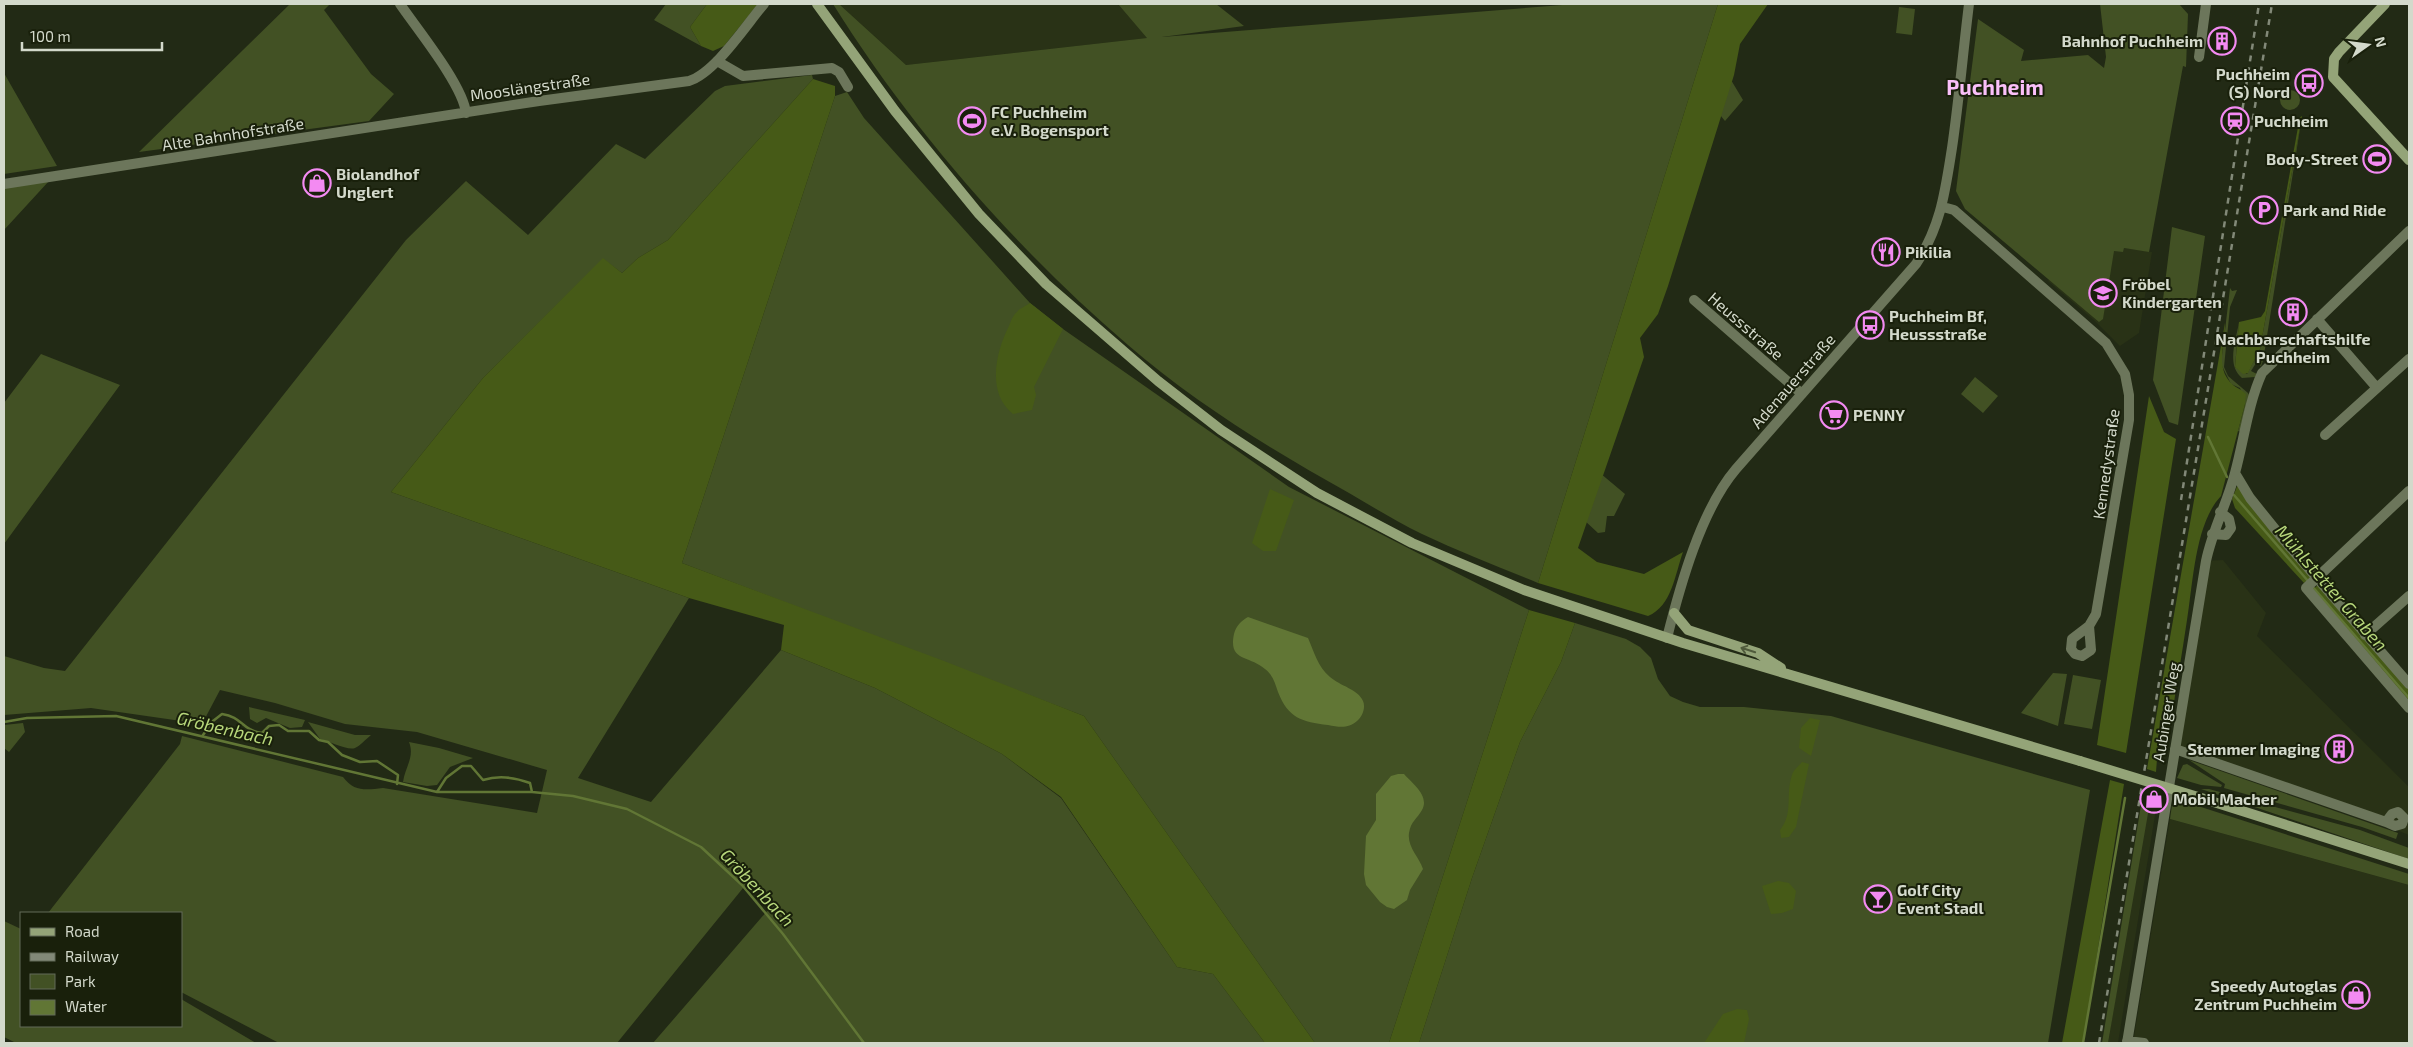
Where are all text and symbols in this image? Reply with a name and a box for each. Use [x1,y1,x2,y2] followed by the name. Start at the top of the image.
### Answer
[22,20,162,52] scale bar
[2343,20,2393,70] north arrow
[2207,26,2237,56] building icon: Bahnhof Puchheim
[30,27,71,45] text: 100 m
[2061,31,2203,50] place label: Bahnhof Puchheim
[2372,35,2391,49] text: N
[2216,64,2290,101] place label: Puchheim (S) Nord
[2294,68,2324,98] bus stop icon: Puchheim (S) Nord
[469,69,591,104] street label: Mooslängstraße
[1946,74,2044,99] district label: Puchheim
[991,102,1109,139] place label: FC Puchheim e.V. Bogensport
[957,106,987,136] sports icon: FC Puchheim e.V. Bogensport
[2220,106,2250,136] station icon: Puchheim
[2254,111,2328,130] place label: Puchheim
[161,113,305,154] street label: Alte Bahnhofstraße
[2362,144,2392,174] sports icon: Body-Street
[2266,149,2358,169] place label: Body-Street
[336,164,420,201] place label: Biolandhof Unglert
[302,168,332,198] shop icon: Biolandhof Unglert
[2249,195,2279,225] parking icon: Park and Ride
[2283,200,2386,219] place label: Park and Ride
[1871,237,1901,267] restaurant icon: Pikilia
[1905,242,1951,261] place label: Pikilia
[2122,274,2222,311] place label: Fröbel Kindergarten
[2088,278,2118,308] school or university icon: Fröbel Kindergarten
[1705,288,1788,363] street label: Heussstraße
[2278,297,2308,327] building icon: Nachbarschaftshilfe Puchheim
[1889,306,1987,343] place label: Puchheim Bf, Heussstraße
[1855,310,1885,340] bus stop icon: Puchheim Bf, Heussstraße
[2215,329,2371,366] place label: Nachbarschaftshilfe Puchheim
[1746,330,1839,432] street label: Adenauerstraße
[1819,400,1849,430] supermarket icon: PENNY
[1853,405,1905,424] place label: PENNY
[2088,407,2123,520] street label: Kennedystraße
[2271,520,2393,655] water label: Mühlstetter Graben
[1740,644,1756,654] one-way arrow
[2148,661,2183,763] street label: Aubinger Weg
[175,706,276,750] water label: Gröbenbach
[2324,734,2354,764] building icon: Stemmer Imaging
[2187,739,2321,758] place label: Stemmer Imaging
[2139,784,2169,814] shop icon: Mobil Macher
[2173,789,2277,808] place label: Mobil Macher
[716,844,799,931] water label: Gröbenbach
[1897,880,1984,917] place label: Golf City Event Stadl
[1863,884,1893,914] bar icon: Golf City Event Stadl
[20,912,182,1027] legend
[65,922,100,940] text: Road
[65,947,119,965] text: Railway
[65,972,96,990] text: Park
[2194,976,2337,1013] place label: Speedy Autoglas Zentrum Puchheim
[2341,980,2371,1010] shop icon: Speedy Autoglas Zentrum Puchheim
[65,997,107,1015] text: Water

